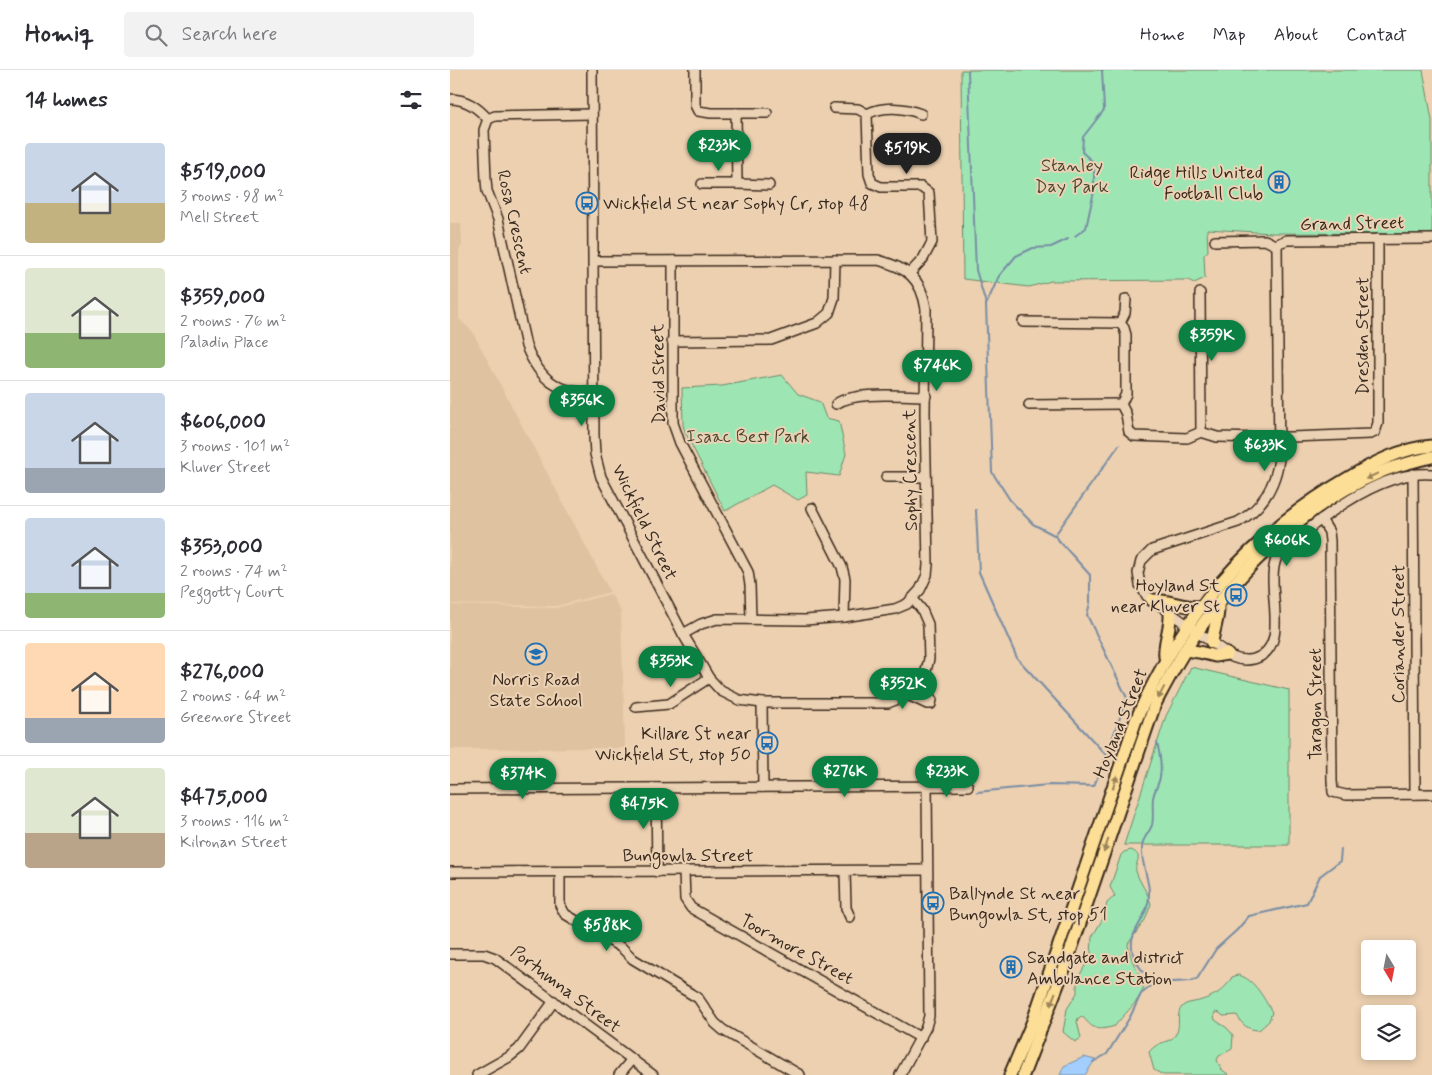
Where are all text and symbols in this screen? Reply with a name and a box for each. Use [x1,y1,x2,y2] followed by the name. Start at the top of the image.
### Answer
[124,12,474,57] search box
[25,19,94,50] text: Homiq
[142,21,170,49] icon: search
[182,22,277,47] text: Search here
[1140,23,1185,47] text: Home
[1213,23,1246,47] text: Map
[1274,23,1318,47] text: About
[1346,23,1407,47] text: Contact
[25,86,108,114] text: 14 homes
[397,86,425,114] icon: filters
[684,129,754,172] pin: $233K
[872,132,942,175] pin: $519K
[698,135,740,156] text: $233K
[884,138,930,159] text: $519K
[1035,154,1109,199] park label: Stanley Day Park
[180,158,266,186] text: $519,000
[1130,161,1263,206] place label: Ridge Hills United Football Club
[65,163,125,223] icon: home
[490,168,538,277] street label: Rosa Crescent
[1267,170,1291,194] building icon: Ridge Hills United Football Club
[180,186,284,207] text: 3 rooms · 98 m²
[575,191,599,215] bus stop icon: Wickfield St near Sophy Cr, stop 48
[603,192,869,216] place label: Wickfield St near Sophy Cr, stop 48
[180,207,259,228] text: Mell Street
[1300,211,1405,237] street label: Grand Street
[1351,277,1375,395] street label: Dresden Street
[180,283,265,311] text: $359,000
[65,288,125,348] icon: home
[180,311,287,332] text: 2 rooms · 76 m²
[1177,320,1247,362] pin: $359K
[646,323,672,424] street label: David Street
[1190,325,1234,346] text: $359K
[180,332,269,353] text: Paladin Place
[902,350,972,392] pin: $746K
[913,355,961,376] text: $746K
[547,384,617,427] pin: $356K
[560,390,604,411] text: $356K
[180,408,266,436] text: $606,000
[898,408,924,531] street label: Sophy Crescent
[65,413,125,473] icon: home
[686,425,810,449] park label: Isaac Best Park
[1230,430,1300,472] pin: $633K
[1244,435,1286,456] text: $633K
[180,436,290,457] text: 3 rooms · 101 m²
[180,457,270,478] text: Kluver Street
[606,460,683,584] street label: Wickfield Street
[1365,472,1379,480] one-way arrow
[1252,524,1322,567] pin: $606K
[1264,530,1310,551] text: $606K
[180,533,263,561] text: $353,000
[65,538,125,598] icon: home
[180,561,288,582] text: 2 rooms · 74 m²
[1387,565,1411,703] street label: Coriander Street
[1111,574,1220,619] place label: Hoyland St near Kluver St
[180,582,284,603] text: Peggotty Court
[1224,583,1248,607] bus stop icon: Hoyland St near Kluver St
[524,642,548,666] school or university icon: Norris Road State School
[636,646,706,688] pin: $353K
[1304,648,1329,760] street label: Taragon Street
[650,651,693,672] text: $353K
[180,658,264,686] text: $276,000
[65,663,125,723] icon: home
[1088,665,1154,782] street label: Hoyland Street
[490,668,583,713] place label: Norris Road State School
[868,668,938,710] pin: $352K
[880,673,926,694] text: $352K
[180,686,286,707] text: 2 rooms · 64 m²
[1157,686,1165,700] one-way arrow
[180,707,291,728] text: Greenore Street
[595,722,752,767] place label: Killare St near Wickfield St, stop 50
[755,731,779,755] bus stop icon: Killare St near Wickfield St, stop 50
[810,756,880,798] pin: $276K
[912,756,982,798] pin: $233K
[488,758,558,800] pin: $374K
[823,761,867,782] text: $276K
[926,761,968,782] text: $233K
[500,763,546,784] text: $374K
[1112,775,1119,790] one-way arrow
[180,783,268,811] text: $475,000
[65,788,125,848] icon: home
[609,788,679,830] pin: $475K
[621,793,667,814] text: $475K
[180,811,289,832] text: 3 rooms · 116 m²
[180,832,288,853] text: Kilronan Street
[1102,838,1109,853] one-way arrow
[622,844,754,869] street label: Bungowla Street
[949,882,1107,928] place label: Ballynde St near Bungowla St, stop 51
[921,891,945,915] bus stop icon: Ballynde St near Bungowla St, stop 51
[735,909,858,991] street label: Toormore Street
[572,910,642,952] pin: $588K
[583,915,631,936] text: $588K
[505,940,625,1039] street label: Portumna Street
[1361,940,1416,995] north arrow
[1361,940,1416,1060] map controls
[1027,946,1185,991] place label: Sandgate and district Ambulance Station
[999,955,1023,979] building icon: Sandgate and district Ambulance Station
[1049,992,1057,1007] one-way arrow
[1361,1005,1416,1060] button: layers

